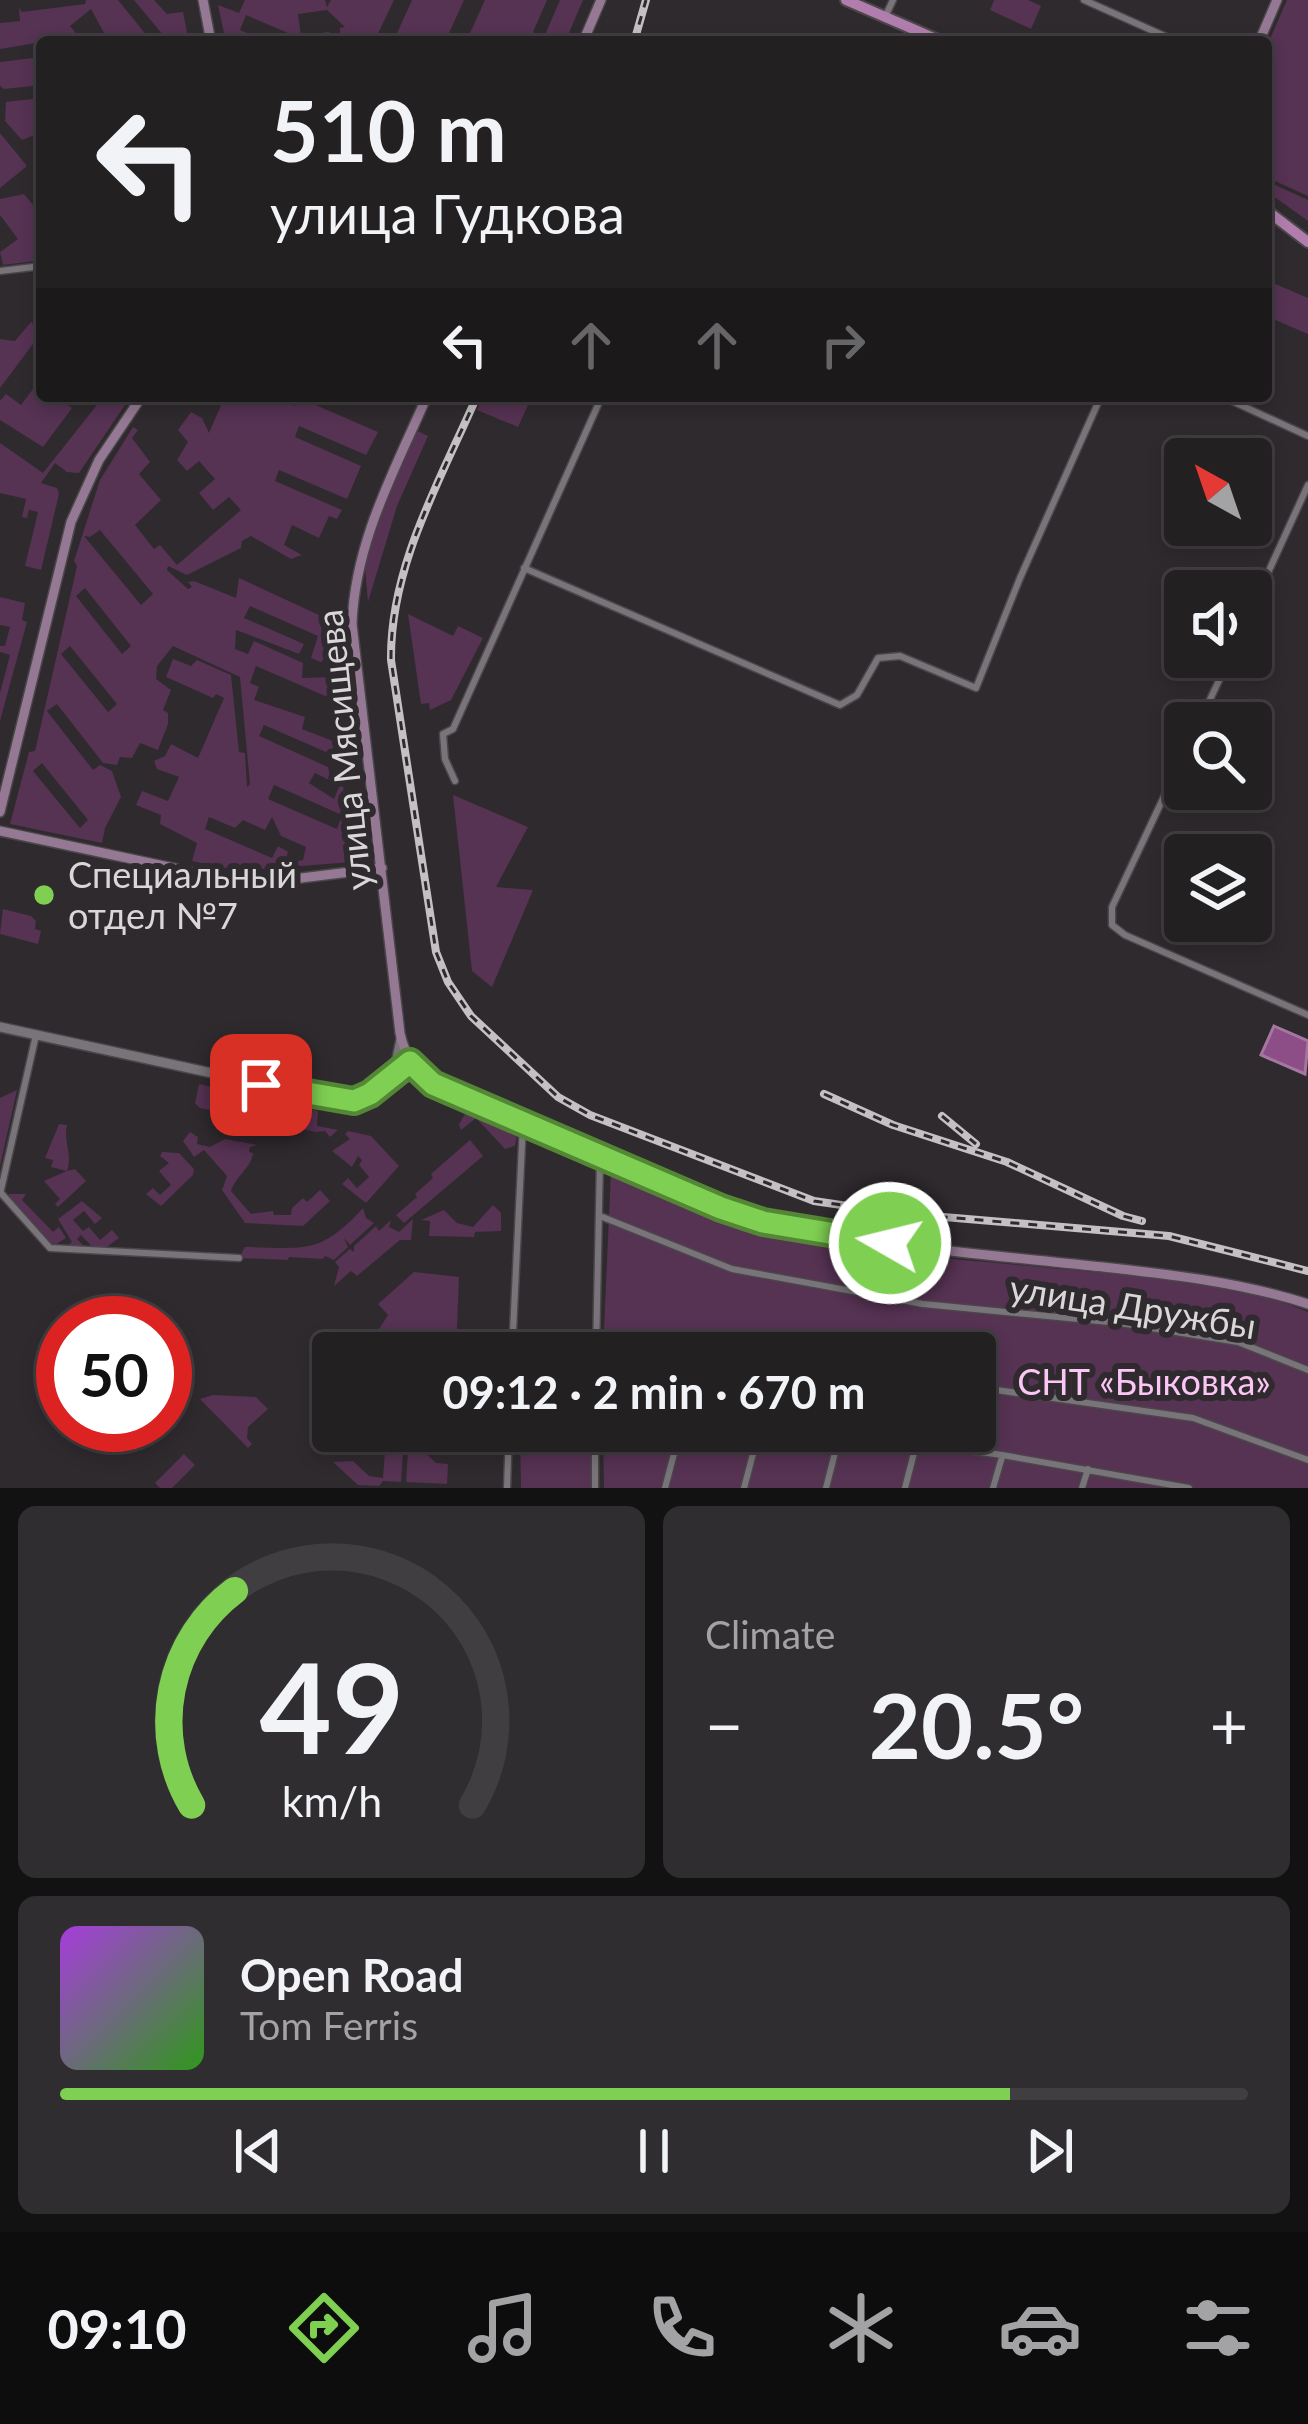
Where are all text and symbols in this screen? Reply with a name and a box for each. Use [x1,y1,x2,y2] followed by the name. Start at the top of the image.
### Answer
[270,79,507,180] text: 510 m
[72,84,228,240] icon: left
[270,181,625,246] text: улица Гудкова
[432,312,498,378] icon: left
[558,312,624,378] icon: ahead
[684,312,750,378] icon: ahead
[810,312,876,378] icon: right
[1164,438,1272,546] north arrow
[1164,438,1272,942] map controls
[1164,570,1272,678] button: sound
[306,608,380,892] street label: улица Мясищева
[1164,702,1272,810] button: search
[1164,834,1272,942] button: layers
[68,852,297,937] place label: Специальный отдел №7
[31,882,57,908] marker: Специальный отдел №7
[210,1034,312,1136] pin
[228,1052,294,1118] icon: arrive
[827,1180,953,1306] position arrow
[1007,1265,1259,1347] street label: улица Дружбы
[36,1296,192,1452] speed limit sign: 50
[1017,1359,1271,1403] park label: СНТ «Быковка»
[443,1365,865,1419] text: 09:12 · 2 min · 670 m
[705,1611,835,1657] text: Climate
[259,1631,404,1781] text: 49
[869,1670,1084,1778] text: 20.5°
[705,1685,743,1764] text: −
[1210,1685,1248,1764] text: +
[281,1775,382,1826] text: km/h
[240,1948,464,2002] text: Open Road
[240,2002,418,2048] text: Tom Ferris
[225,2118,291,2184] icon: previous
[621,2118,687,2184] icon: pause
[1017,2118,1083,2184] icon: next
[282,2286,366,2370] icon: directions
[461,2286,545,2370] icon: music
[640,2286,724,2370] icon: phone
[819,2286,903,2370] icon: climate
[998,2286,1082,2370] icon: car
[1176,2286,1260,2370] icon: filters
[47,2296,187,2361] text: 09:10

